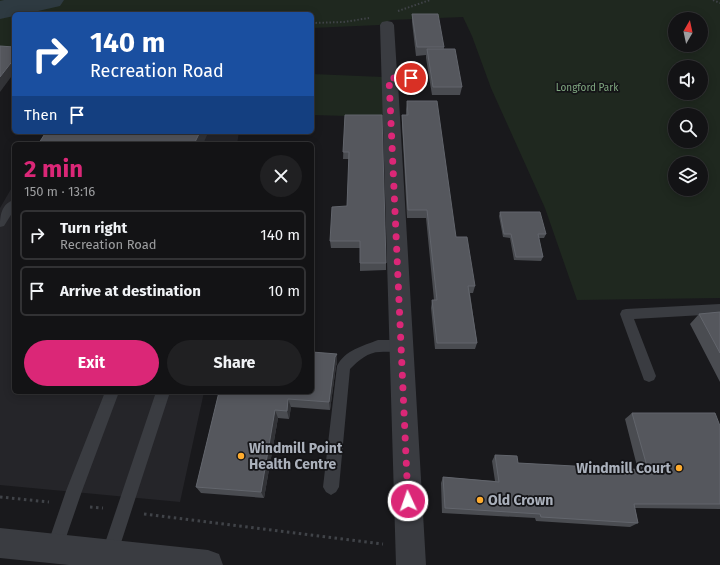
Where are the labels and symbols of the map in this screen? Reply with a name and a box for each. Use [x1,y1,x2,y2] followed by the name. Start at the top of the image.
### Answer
[668,12,708,52] north arrow
[394,61,428,95] pin
[556,82,619,94] park label: Longford Park
[249,440,343,473] place label: Windmill Point Health Centre
[236,451,246,461] marker: Windmill Point Health Centre
[576,460,672,477] place label: Windmill Court
[674,463,684,473] marker: Windmill Court
[387,480,429,522] position arrow
[488,492,553,509] place label: Old Crown
[475,495,485,505] marker: Old Crown

